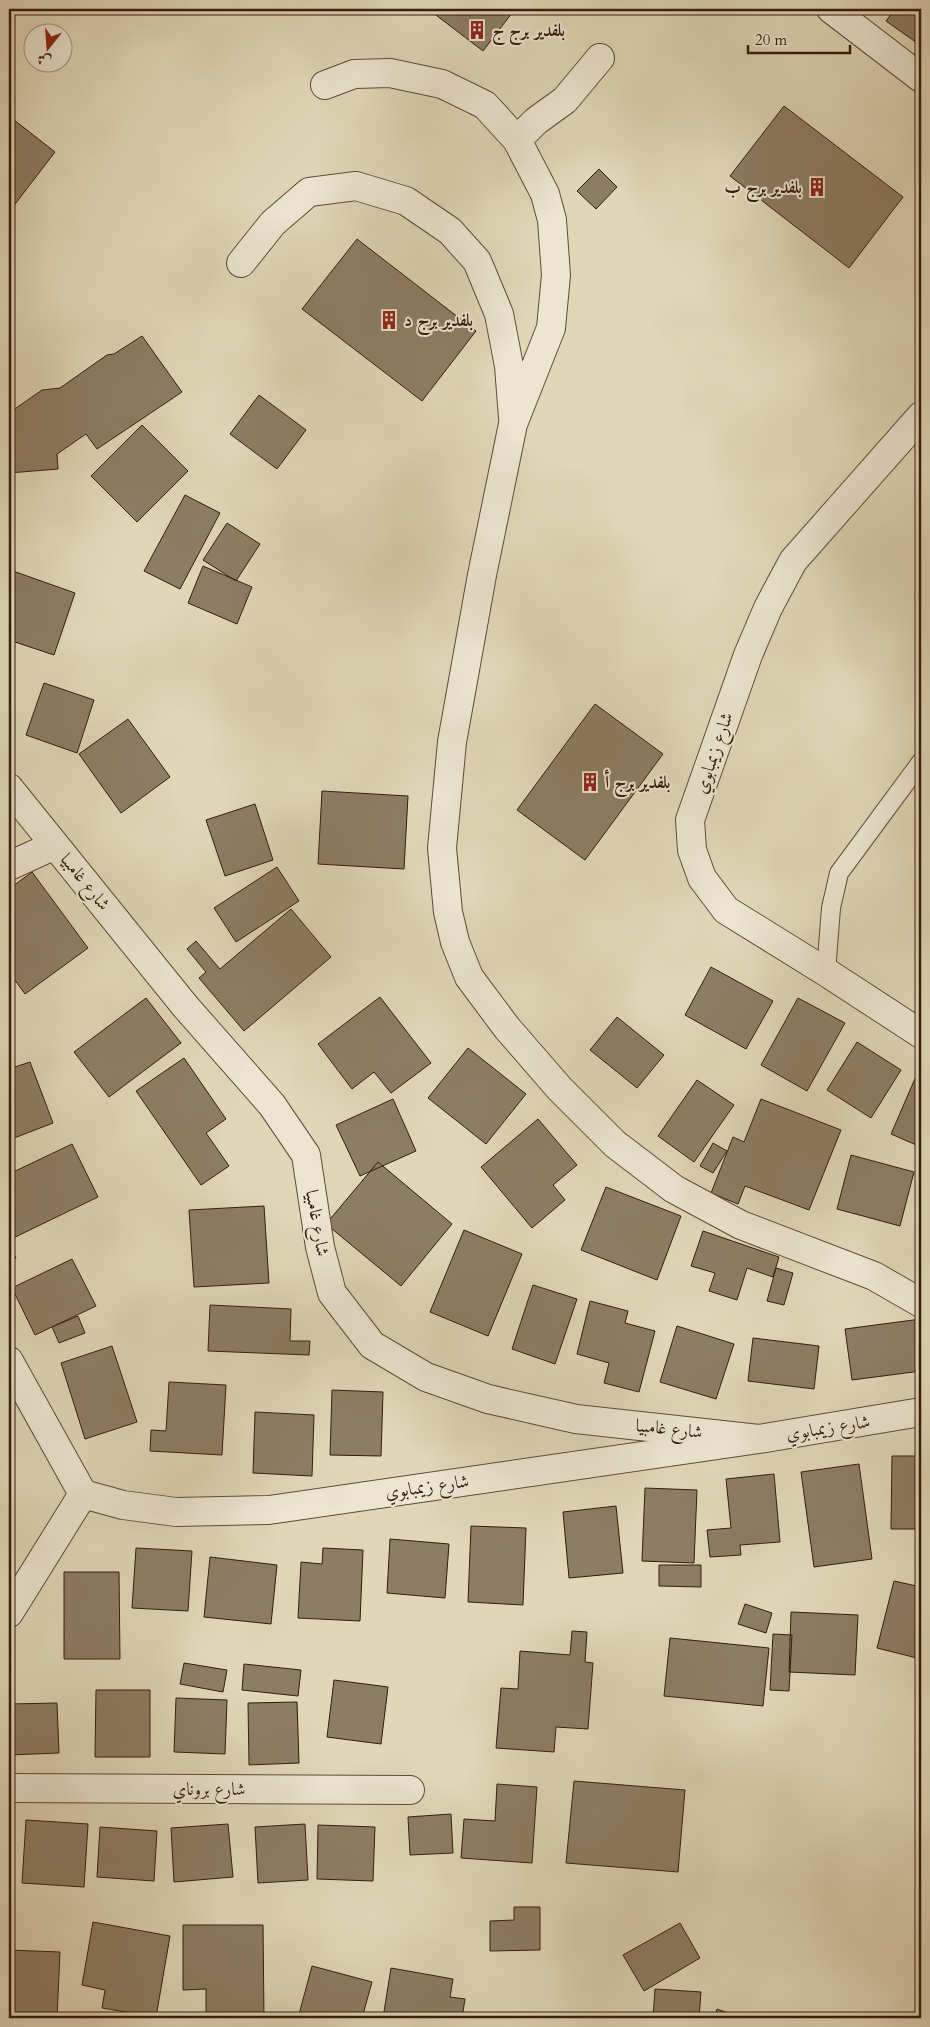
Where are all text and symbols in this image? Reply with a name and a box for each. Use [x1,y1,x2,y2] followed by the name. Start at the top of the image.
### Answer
[492,18,565,46] place label: بلفدير برج ج
[466,19,488,41] building icon: بلفدير برج ج
[22,22,72,72] north arrow
[748,22,850,54] scale bar
[755,30,787,50] text: 20 m
[35,49,54,71] text: ش
[724,175,802,203] place label: بلفدير برج ب
[806,176,828,198] building icon: بلفدير برج ب
[404,308,473,336] place label: بلفدير برج د
[378,309,400,331] building icon: بلفدير برج د
[688,709,741,798] street label: شارع زيمبابوي
[604,769,670,798] place label: بلفدير برج أ
[579,771,601,793] building icon: بلفدير برج أ
[53,848,116,917] street label: شارع غامبيا
[297,1188,335,1259] street label: شارع غامبيا
[784,1409,872,1449] street label: شارع زيمبابوي
[634,1413,704,1447] street label: شارع غامبيا
[383,1469,471,1507] street label: شارع زيمبابوي
[172,1777,246,1804] street label: شارع بروناي

